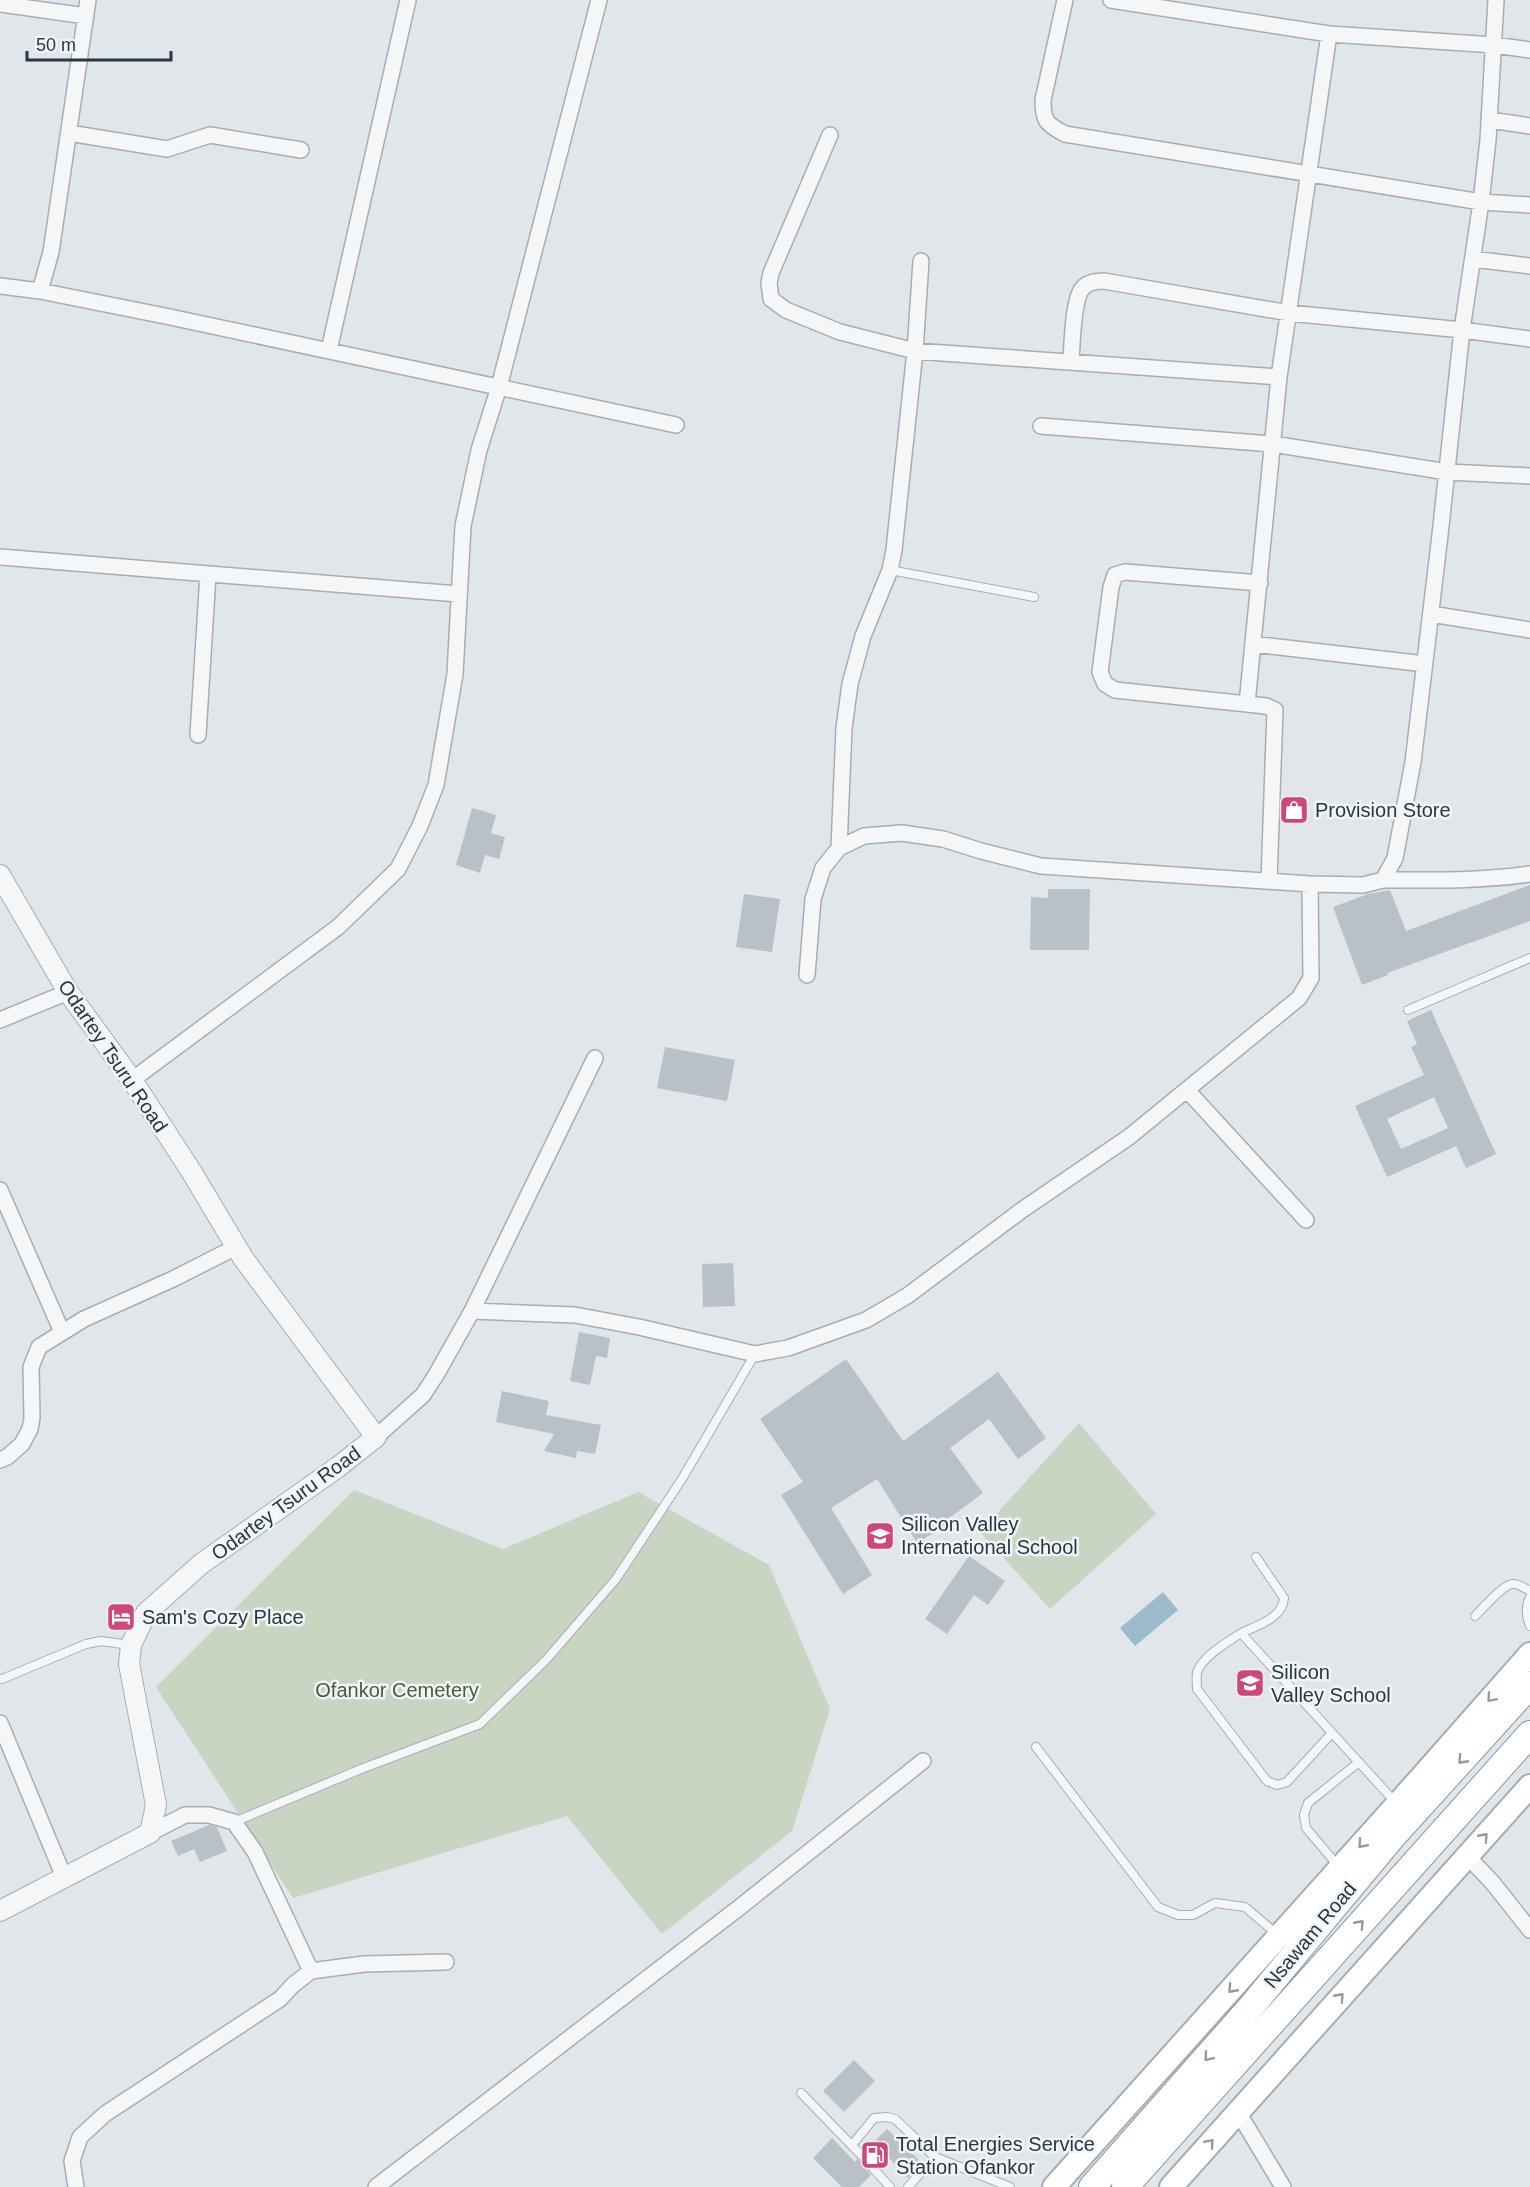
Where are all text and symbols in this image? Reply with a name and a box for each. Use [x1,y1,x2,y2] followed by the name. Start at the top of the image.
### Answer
[27,24,171,62] scale bar
[36,35,76,55] text: 50 m
[1278,794,1310,826] shop icon: Provision Store
[1315,799,1451,821] place label: Provision Store
[54,976,172,1136] street label: Odartey Tsuru Road
[207,1442,365,1564] street label: Odartey Tsuru Road
[901,1513,1078,1558] place label: Silicon Valley International School
[864,1520,896,1552] school or university icon: Silicon Valley International School
[105,1601,137,1633] hotel icon: Sam's Cozy Place
[142,1606,304,1628] place label: Sam's Cozy Place
[1271,1661,1391,1706] place label: Silicon Valley School
[1234,1667,1266,1699] school or university icon: Silicon Valley School
[315,1679,479,1701] park label: Ofankor Cemetery
[1488,1691,1499,1702] one-way arrow
[1458,1753,1469,1763] one-way arrow
[1477,1833,1488,1844] one-way arrow
[1358,1837,1369,1847] one-way arrow
[1259,1878,1361,1992] street label: Nsawam Road
[1353,1920,1364,1931] one-way arrow
[1228,1982,1239,1993] one-way arrow
[1333,1994,1344,2004] one-way arrow
[1204,2050,1215,2061] one-way arrow
[896,2133,1095,2178] place label: Total Energies Service Station Ofankor
[859,2139,891,2171] fuel station icon: Total Energies Service Station Ofankor
[1203,2139,1214,2150] one-way arrow

